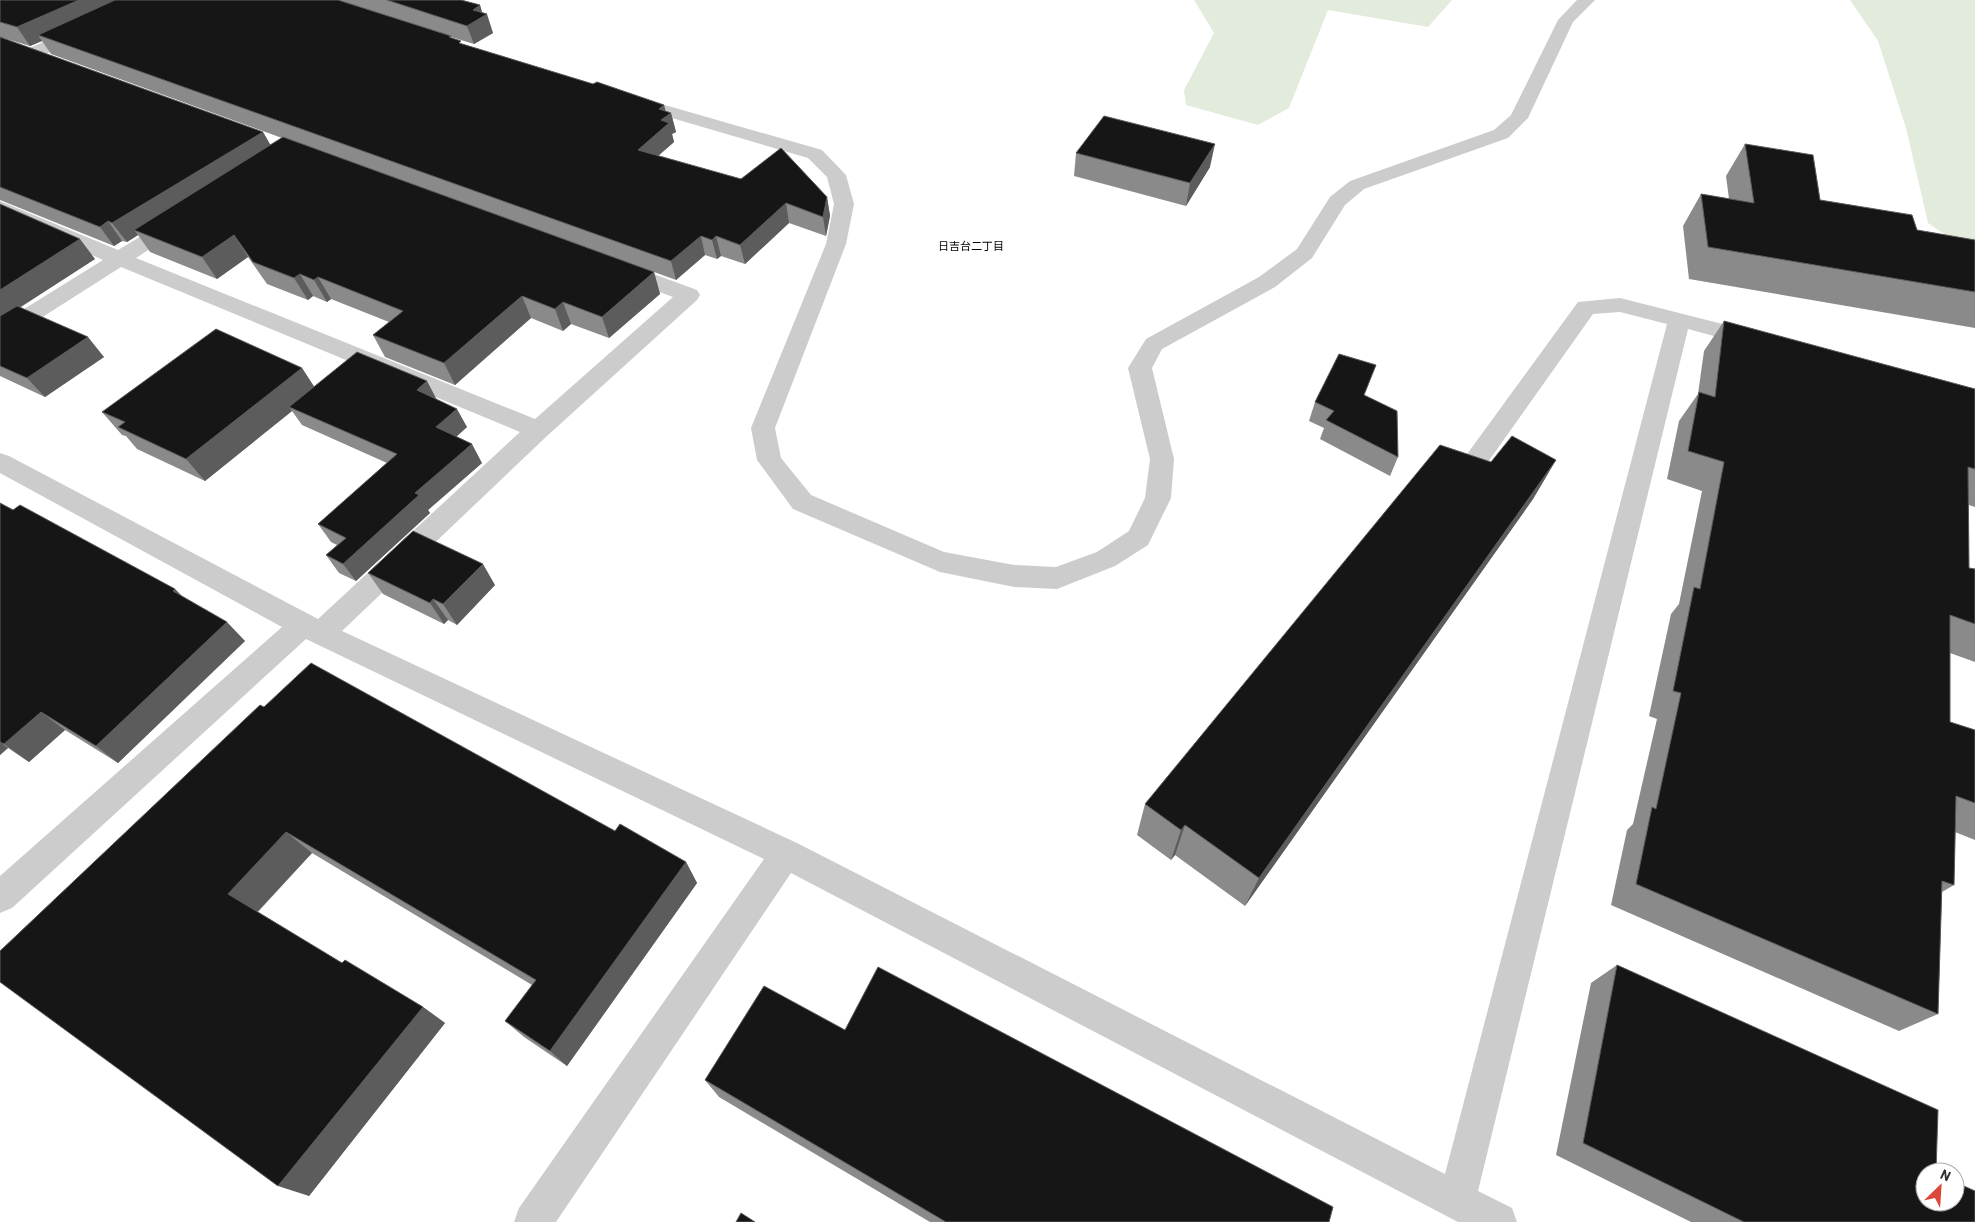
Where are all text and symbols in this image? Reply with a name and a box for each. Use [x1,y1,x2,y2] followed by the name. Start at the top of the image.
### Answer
[938,239,1004,252] district label: 日吉台二丁目
[1915,1162,1965,1212] north arrow
[1938,1165,1954,1184] text: N

